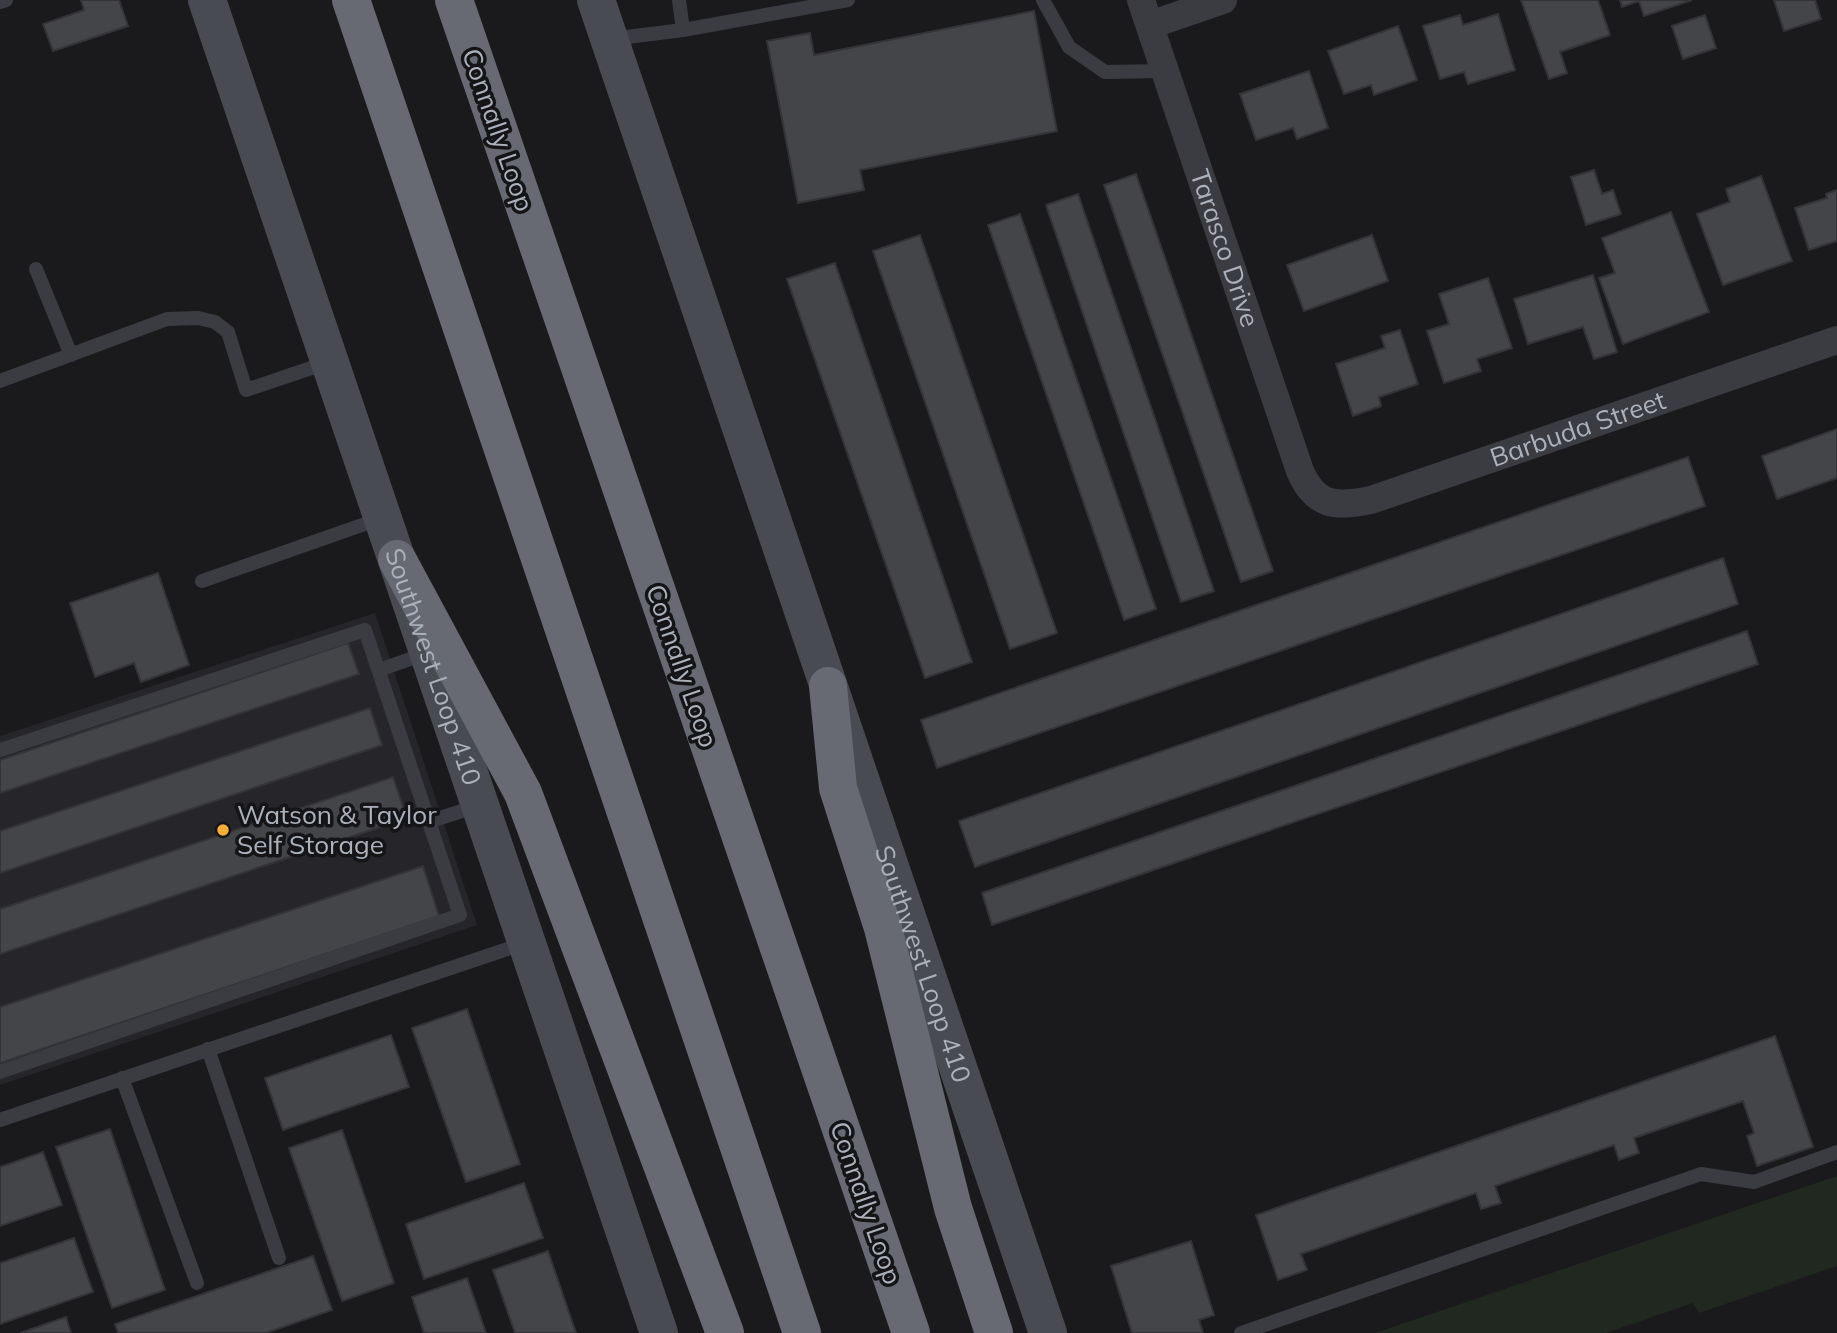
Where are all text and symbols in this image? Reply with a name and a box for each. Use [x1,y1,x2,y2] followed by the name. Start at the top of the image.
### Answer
[455,44,542,216] street label: Connally Loop
[1183,165,1267,331] street label: Tarasco Drive
[1486,383,1670,474] street label: Barbuda Street
[378,544,489,790] street label: Southwest Loop 410
[639,580,726,752] street label: Connally Loop
[237,798,437,861] place label: Watson & Taylor Self Storage
[215,822,231,838] marker: Watson & Taylor Self Storage
[868,841,979,1087] street label: Southwest Loop 410
[823,1117,910,1289] street label: Connally Loop

